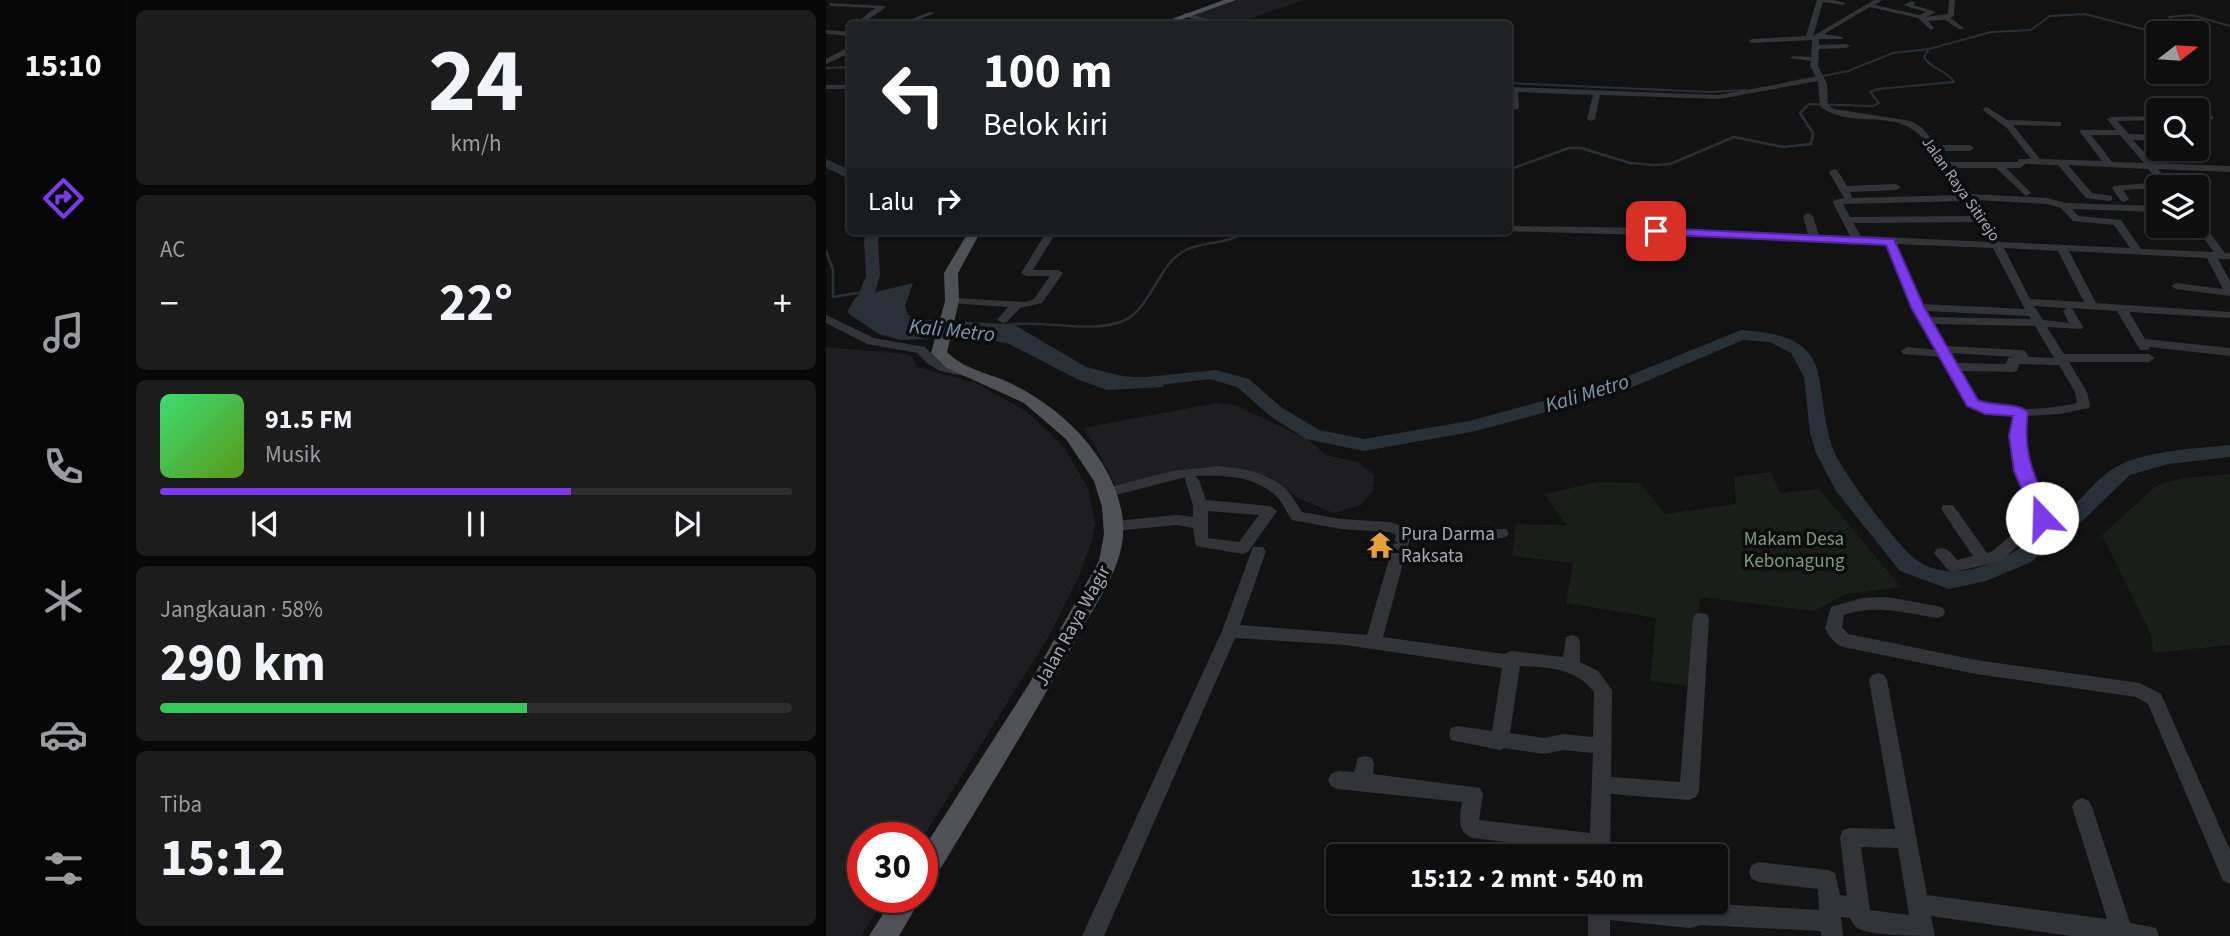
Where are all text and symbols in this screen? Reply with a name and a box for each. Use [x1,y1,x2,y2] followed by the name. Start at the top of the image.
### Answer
[428,17,524,146] text: 24
[2146,21,2208,84] north arrow
[2146,21,2209,238] map controls
[983,37,1112,107] text: 100 m
[24,43,102,89] text: 15:10
[868,49,959,140] icon: left
[2146,98,2209,161] button: search
[983,102,1108,148] text: Belok kiri
[450,127,502,160] text: km/h
[1917,132,2005,246] street label: Jalan Raya Sitirejo
[39,174,88,223] icon: directions
[2146,175,2209,238] button: layers
[929,182,967,220] icon: right
[868,183,915,220] text: Lalu
[1626,201,1686,261] pin
[1637,212,1675,250] icon: arrive
[160,233,185,266] text: AC
[439,267,513,341] text: 22°
[160,277,179,331] text: −
[773,277,792,331] text: +
[39,308,88,357] icon: music
[908,311,996,349] water label: Kali Metro
[1541,366,1633,420] water label: Kali Metro
[265,401,353,438] text: 91.5 FM
[265,438,321,471] text: Musik
[39,442,88,491] icon: phone
[2005,481,2079,555] position arrow
[246,505,284,543] icon: previous
[457,505,495,543] icon: pause
[668,505,706,543] icon: next
[1401,521,1495,570] place label: Pura Darma Raksata
[1744,526,1845,575] park label: Makam Desa Kebonagung
[1365,530,1395,560] temple icon: Pura Darma Raksata
[1029,560,1118,691] street label: Jalan Raya Wagir
[39,576,88,625] icon: climate
[160,593,323,626] text: Jangkauan · 58%
[160,627,326,701] text: 290 km
[39,710,88,759] icon: car
[160,788,202,821] text: Tiba
[160,822,285,896] text: 15:12
[847,822,938,913] speed limit sign: 30
[39,844,88,893] icon: filters
[1410,860,1644,897] text: 15:12 · 2 mnt · 540 m

